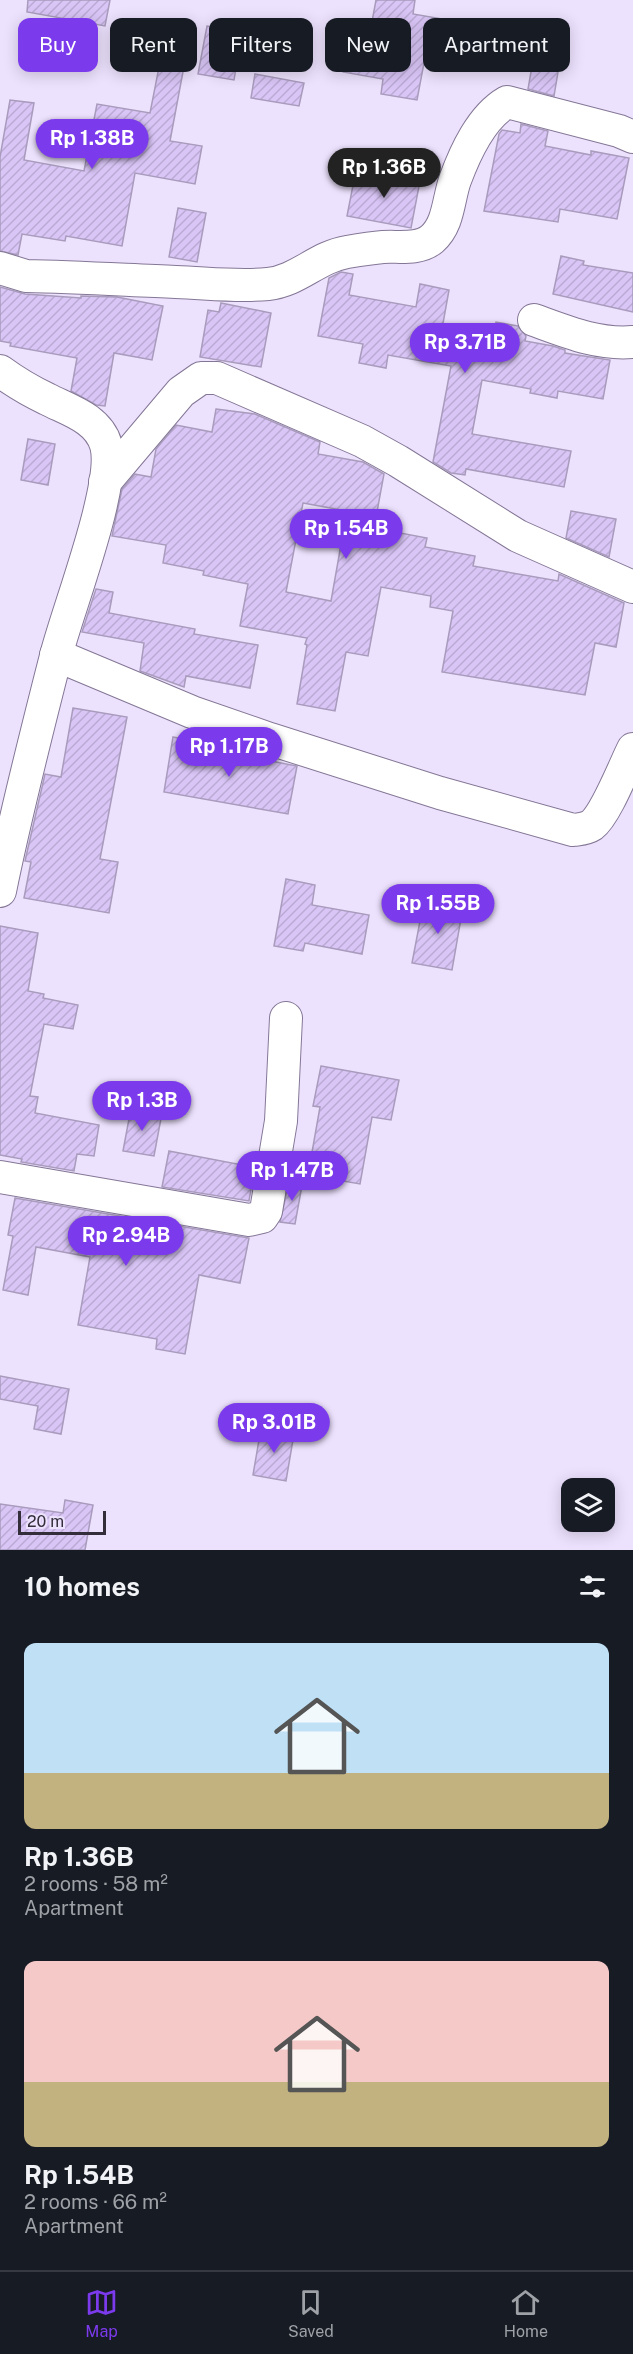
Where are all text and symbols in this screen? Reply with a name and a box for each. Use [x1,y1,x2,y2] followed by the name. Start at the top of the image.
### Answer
[18,18,98,72] chip: Buy
[110,18,197,72] chip: Rent
[209,18,313,72] chip: Filters
[325,18,411,72] chip: New
[423,18,570,72] chip: Apartment
[30,119,154,170] pin: Rp 1.38B
[50,126,134,150] text: Rp 1.38B
[322,148,446,199] pin: Rp 1.36B
[342,155,426,179] text: Rp 1.36B
[403,323,527,374] pin: Rp 3.71B
[424,330,506,354] text: Rp 3.71B
[284,509,408,560] pin: Rp 1.54B
[304,516,388,540] text: Rp 1.54B
[167,727,291,778] pin: Rp 1.17B
[189,734,269,758] text: Rp 1.17B
[376,884,500,935] pin: Rp 1.55B
[395,891,481,915] text: Rp 1.55B
[87,1081,197,1132] pin: Rp 1.3B
[106,1088,178,1112] text: Rp 1.3B
[230,1151,354,1202] pin: Rp 1.47B
[250,1158,334,1182] text: Rp 1.47B
[64,1216,188,1267] pin: Rp 2.94B
[82,1223,170,1247] text: Rp 2.94B
[212,1403,336,1454] pin: Rp 3.01B
[232,1410,316,1434] text: Rp 3.01B
[561,1478,615,1532] map controls
[561,1478,615,1532] button: layers
[18,1508,106,1536] scale bar
[27,1512,64,1531] text: 20 m
[576,1570,609,1603] icon: filters
[24,1571,140,1602] text: 10 homes
[263,1682,371,1790] icon: home
[24,1841,134,1872] text: Rp 1.36B
[24,1872,168,1896] text: 2 rooms · 58 m²
[24,1896,124,1920] text: Apartment
[263,2000,371,2108] icon: home
[24,2159,134,2190] text: Rp 1.54B
[24,2190,167,2214] text: 2 rooms · 66 m²
[24,2214,124,2238] text: Apartment
[85,2286,118,2341] tab: Map
[288,2286,334,2341] tab: Saved
[504,2286,548,2341] tab: Home

